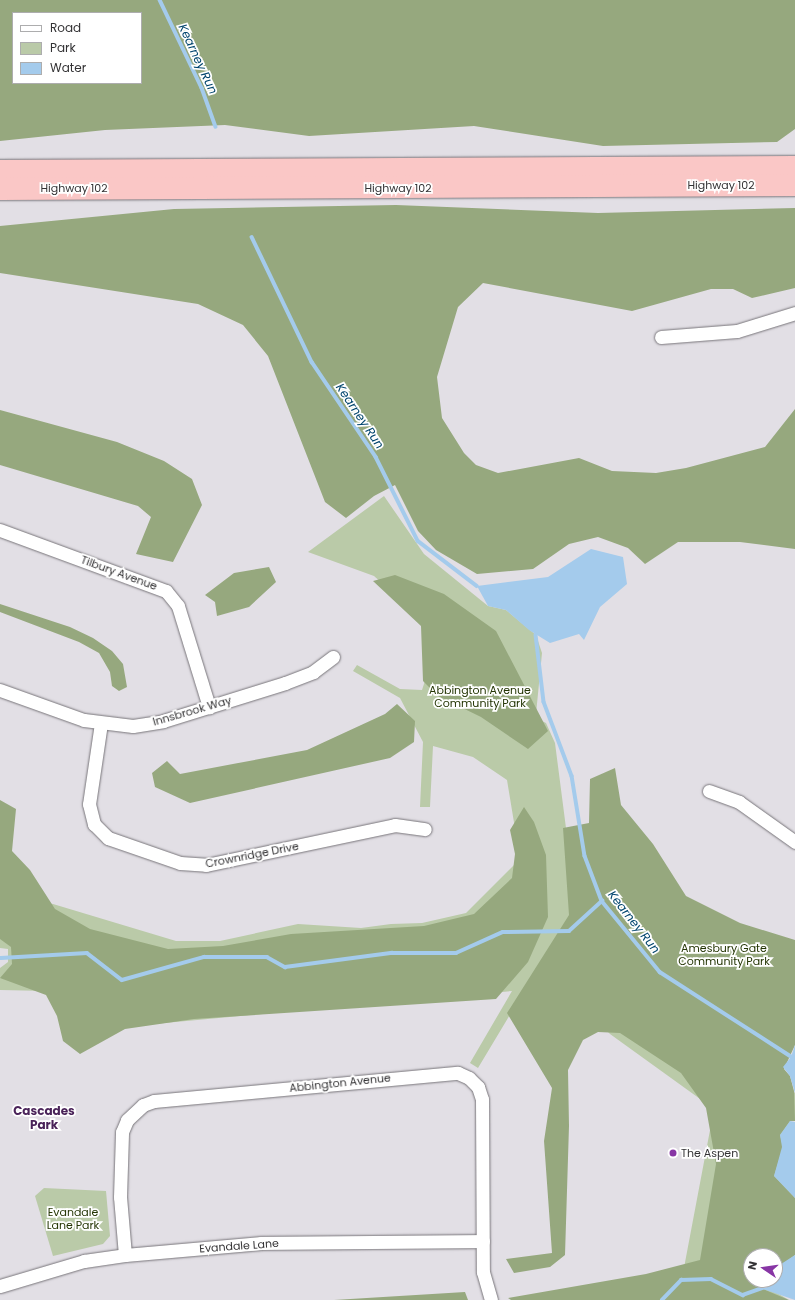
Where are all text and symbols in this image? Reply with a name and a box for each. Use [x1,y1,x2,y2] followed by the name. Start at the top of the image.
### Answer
[12,12,142,84] legend
[50,19,81,36] text: Road
[176,22,220,96] water label: Kearney Run
[50,39,76,56] text: Park
[50,59,86,76] text: Water
[687,178,755,192] street label: Highway 102
[40,181,108,195] street label: Highway 102
[364,181,432,195] street label: Highway 102
[333,381,387,451] water label: Kearney Run
[79,553,159,593] street label: Tilbury Avenue
[429,684,531,710] park label: Abbington Avenue Community Park
[151,693,233,729] street label: Innsbrook Way
[204,839,300,871] street label: Crownridge Drive
[605,888,663,956] water label: Kearney Run
[678,942,770,968] park label: Amesbury Gate Community Park
[289,1071,391,1095] street label: Abbington Avenue
[13,1104,75,1132] district label: Cascades Park
[681,1146,738,1160] place label: The Aspen
[668,1148,678,1158] marker: The Aspen
[47,1206,99,1232] park label: Evandale Lane Park
[199,1237,279,1255] street label: Evandale Lane
[743,1248,783,1288] north arrow
[744,1260,761,1271] text: N

